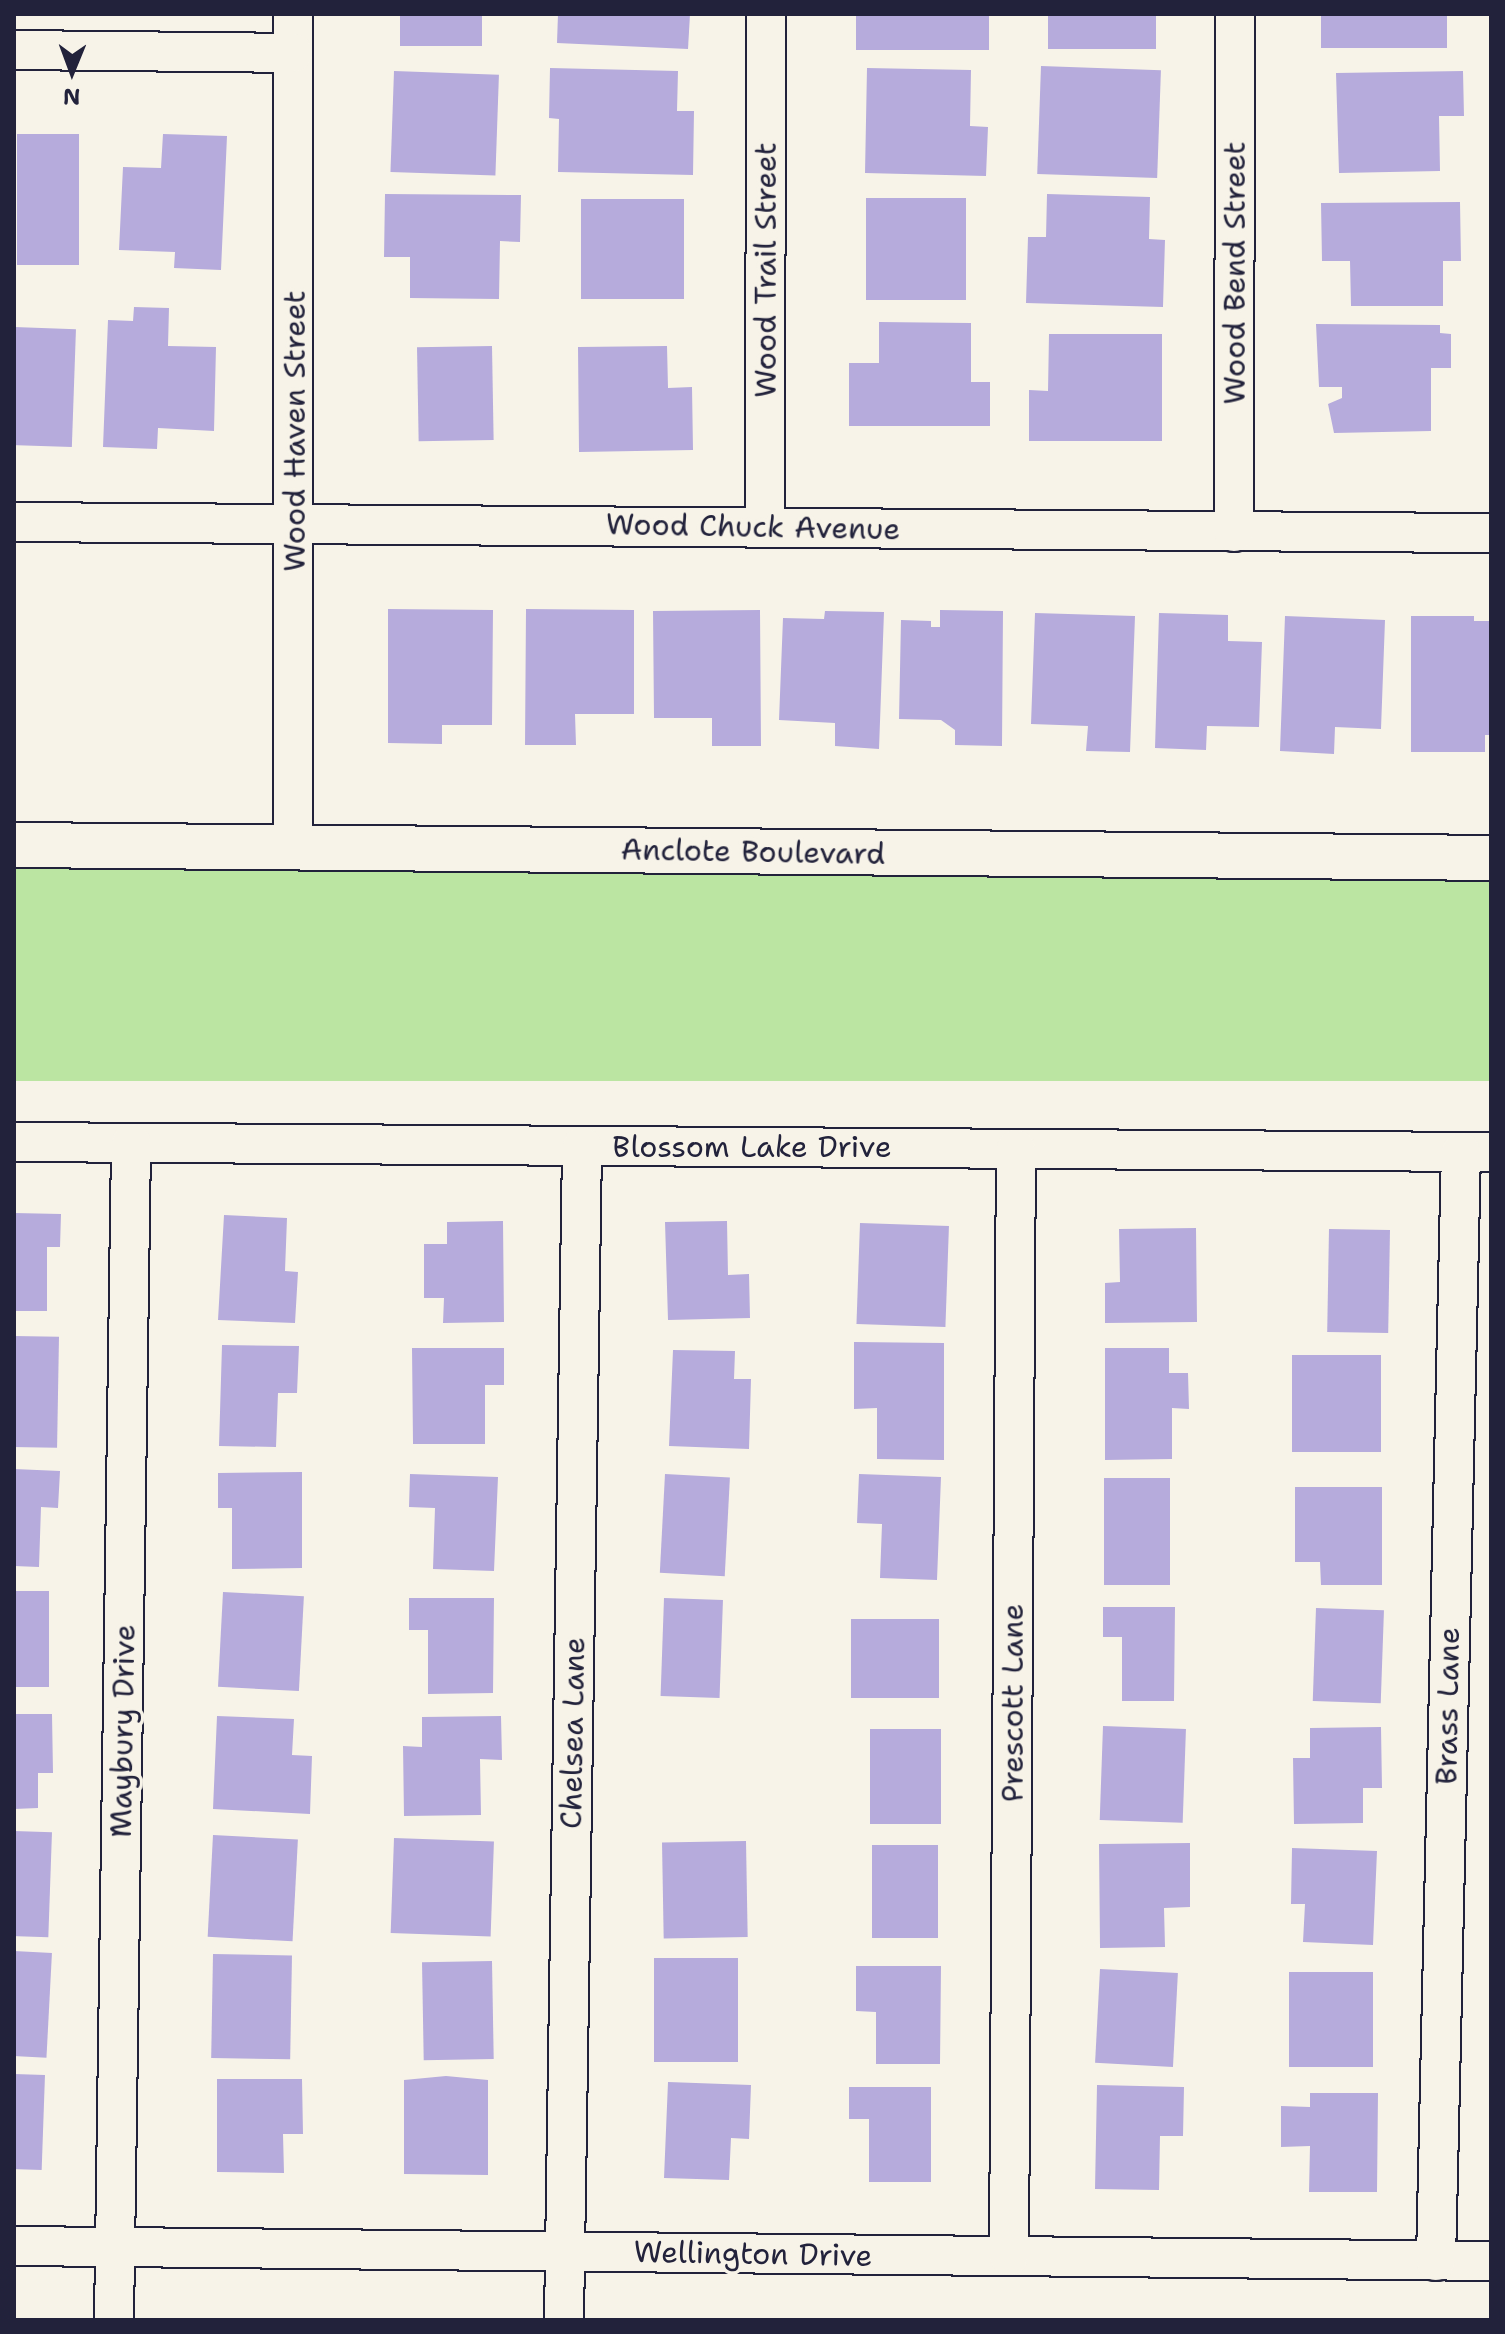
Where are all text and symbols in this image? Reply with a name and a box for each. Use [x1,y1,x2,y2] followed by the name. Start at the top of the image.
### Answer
[32,32,112,112] north arrow
[63,82,81,111] text: N
[1217,141,1253,405] street label: Wood Bend Street
[748,142,784,398] street label: Wood Trail Street
[277,290,313,572] street label: Wood Haven Street
[606,506,900,548] street label: Wood Chuck Avenue
[620,832,886,872] street label: Anclote Boulevard
[612,1129,892,1165] street label: Blossom Lake Drive
[995,1604,1031,1802] street label: Prescott Lane
[103,1624,143,1838] street label: Maybury Drive
[1429,1627,1467,1785] street label: Brass Lane
[553,1637,593,1829] street label: Chelsea Lane
[633,2234,873,2274] street label: Wellington Drive

